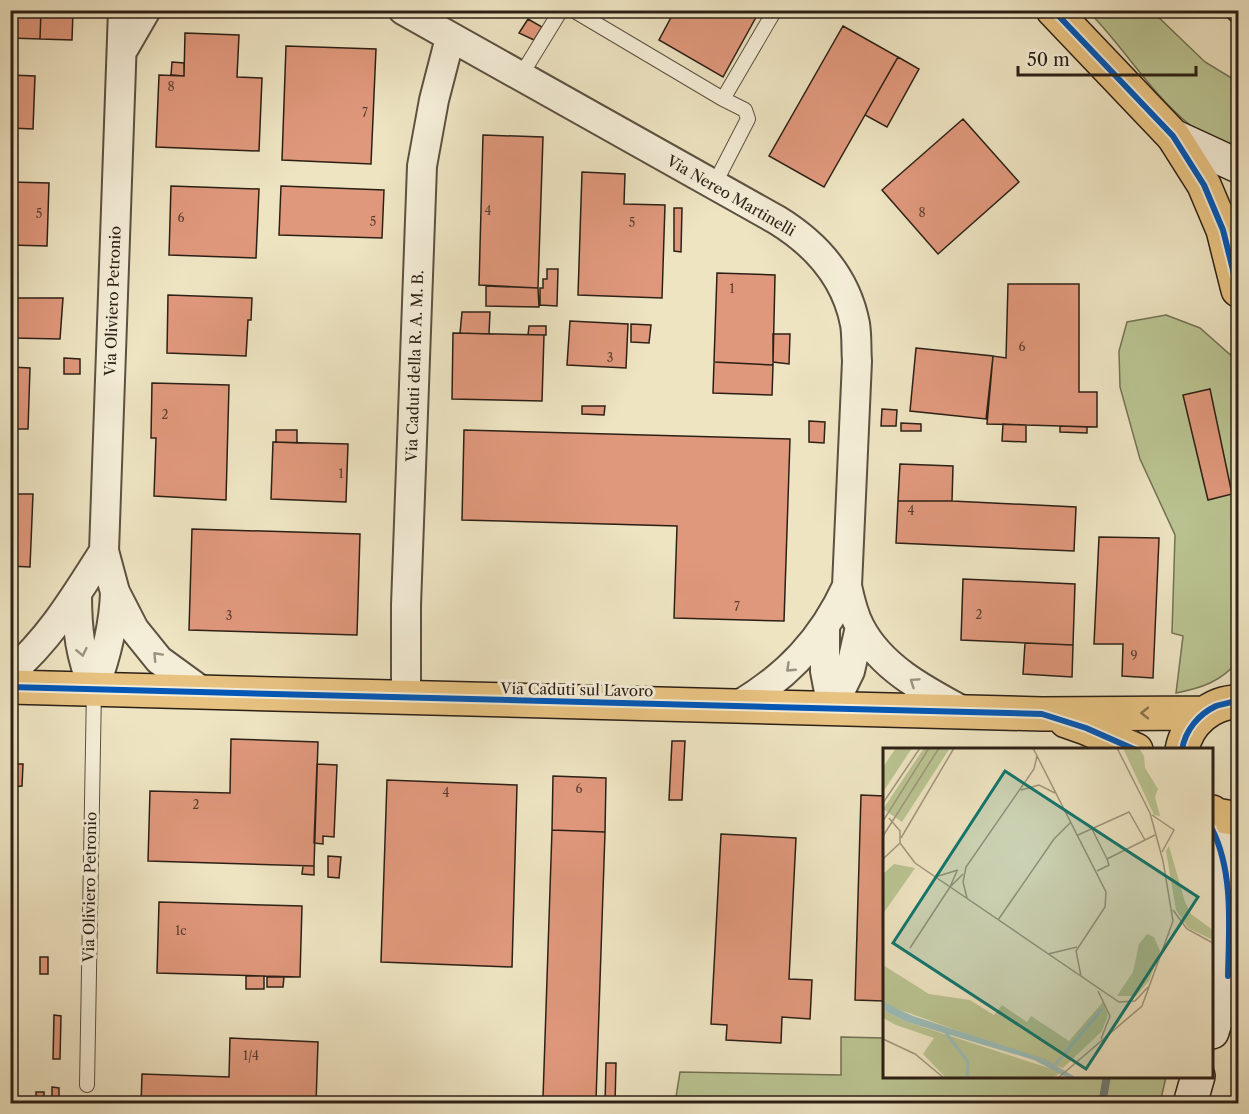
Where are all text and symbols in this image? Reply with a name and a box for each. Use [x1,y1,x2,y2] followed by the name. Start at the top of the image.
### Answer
[1018,39,1196,77] scale bar
[1027,49,1070,71] text: 50 m
[167,79,175,94] house number: 8
[362,105,368,120] house number: 7
[663,150,799,240] street label: Via Nereo Martinelli
[485,203,492,218] house number: 4
[918,205,926,220] house number: 8
[36,206,42,221] house number: 5
[177,210,185,225] house number: 6
[370,214,376,229] house number: 5
[629,215,635,230] house number: 5
[100,225,125,377] street label: Via Oliviero Petronio
[402,270,427,463] street label: Via Caduti della R. A. M. B.
[729,281,735,296] house number: 1
[1018,339,1026,354] house number: 6
[607,350,613,365] house number: 3
[162,407,169,422] house number: 2
[338,466,344,481] house number: 1
[908,503,915,518] house number: 4
[734,599,740,614] house number: 7
[976,607,983,622] house number: 2
[226,608,232,623] house number: 3
[75,647,88,657] one-way arrow
[1130,648,1138,663] house number: 9
[153,652,164,663] one-way arrow
[787,661,797,672] one-way arrow
[500,679,653,700] street label: Via Caduti sul Lavoro
[910,679,921,690] one-way arrow
[1141,707,1150,719] one-way arrow
[883,748,1213,1078] inset map
[575,781,583,796] house number: 6
[443,785,450,800] house number: 4
[193,797,200,812] house number: 2
[79,812,100,963] street label: Via Oliviero Petronio
[175,923,187,938] house number: 1c
[243,1048,259,1063] house number: 1/4

